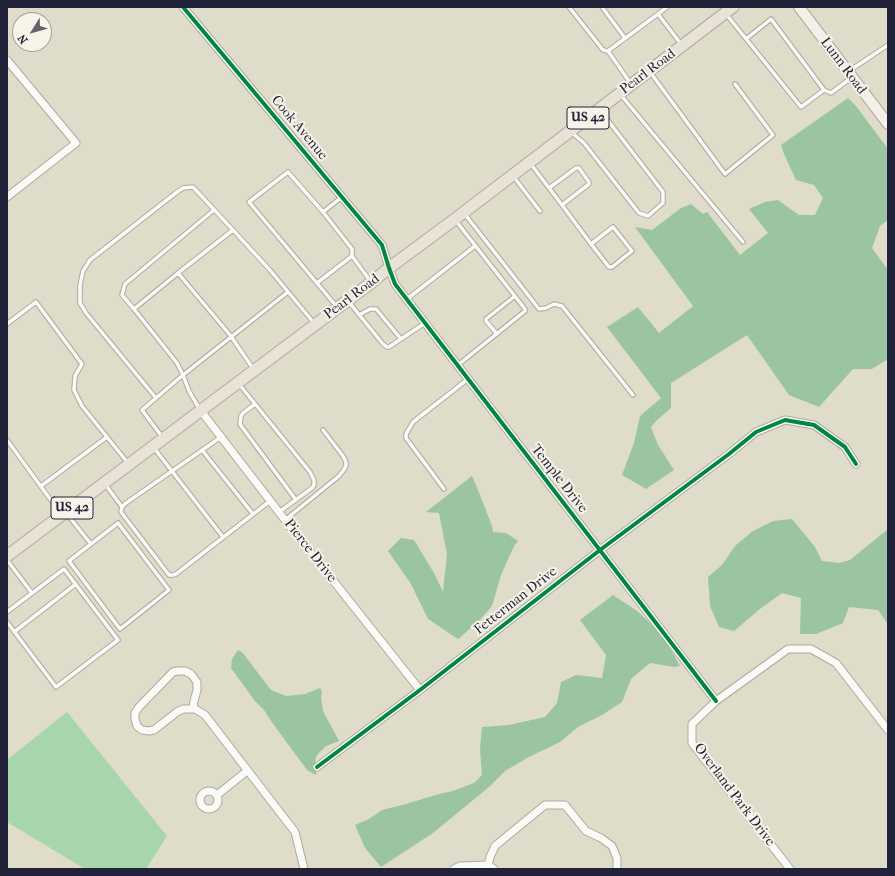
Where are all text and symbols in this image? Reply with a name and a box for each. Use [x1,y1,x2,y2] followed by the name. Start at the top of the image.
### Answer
[12,12,52,52] north arrow
[15,32,31,46] text: N
[816,34,870,98] street label: Lunn Road
[617,46,679,98] street label: Pearl Road
[267,92,331,164] street label: Cook Avenue
[567,107,609,129] road number: US 42
[321,271,383,323] street label: Pearl Road
[527,441,591,517] street label: Temple Drive
[51,497,93,519] road number: US 42
[280,516,340,586] street label: Pierce Drive
[471,563,561,639] street label: Fetterman Drive
[690,740,778,850] street label: Overland Park Drive

